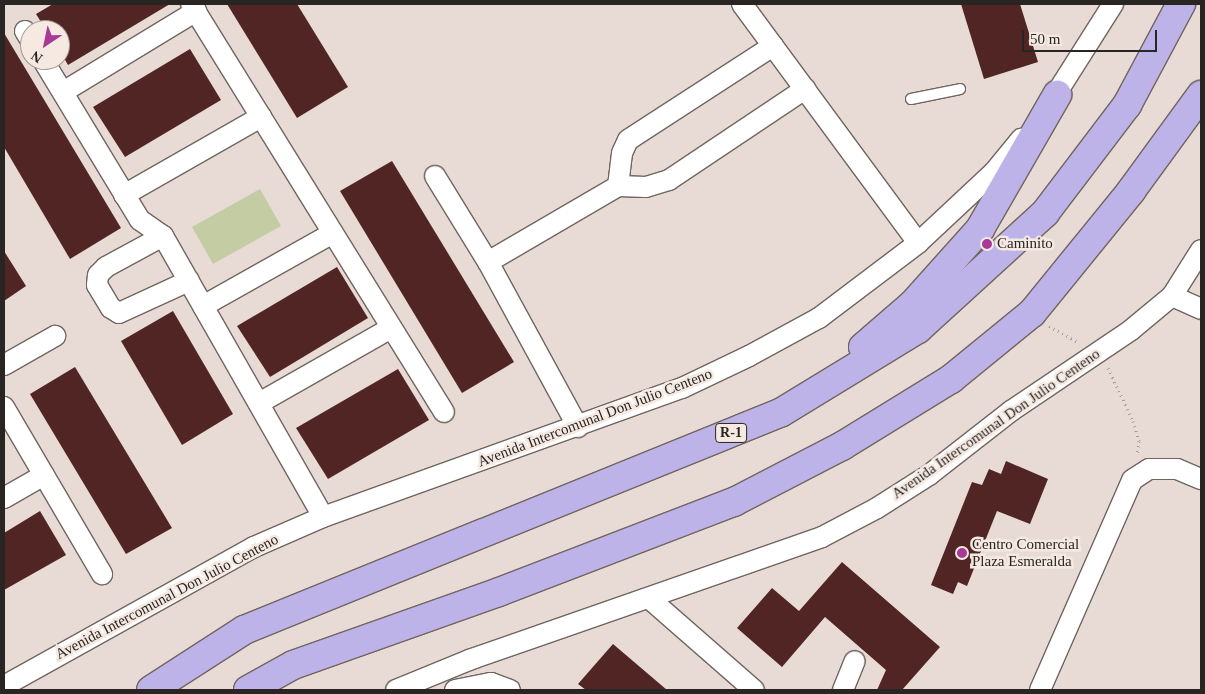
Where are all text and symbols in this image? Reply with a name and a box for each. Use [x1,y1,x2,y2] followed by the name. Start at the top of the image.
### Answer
[20,20,70,70] north arrow
[1025,20,1160,52] scale bar
[1030,31,1060,47] text: 50 m
[29,48,45,66] text: N
[997,235,1053,253] place label: Caminito
[981,238,993,250] marker: Caminito
[889,345,1103,503] street label: Avenida Intercomunal Don Julio Centeno
[475,365,715,471] street label: Avenida Intercomunal Don Julio Centeno
[715,422,747,444] road number: R-1
[53,530,281,664] street label: Avenida Intercomunal Don Julio Centeno
[972,535,1079,570] place label: Centro Comercial Plaza Esmeralda
[956,547,968,559] marker: Centro Comercial Plaza Esmeralda

